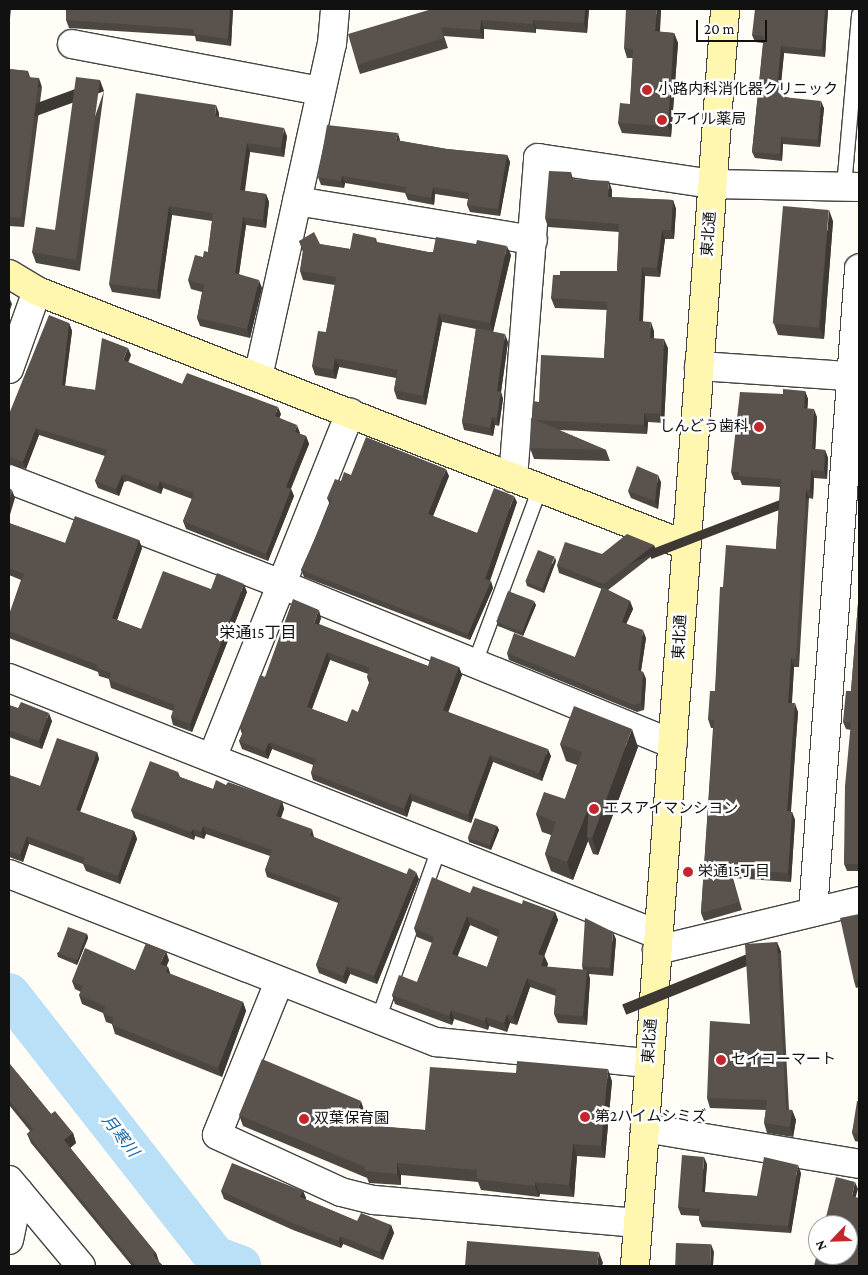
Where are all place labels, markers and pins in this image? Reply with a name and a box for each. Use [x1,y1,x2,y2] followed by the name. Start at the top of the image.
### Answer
[658,81,838,99] place label: 小路内科消化器クリニック
[640,83,654,97] marker: 小路内科消化器クリニック
[672,111,747,129] place label: アイル薬局
[656,114,668,126] marker: アイル薬局
[659,418,749,436] place label: しんどう歯科
[753,421,765,433] marker: しんどう歯科
[604,800,739,818] place label: エスアイマンシヨン
[588,803,600,815] marker: エスアイマンシヨン
[698,863,770,881] place label: 栄通15丁目
[682,866,694,878] marker: 栄通15丁目
[731,1051,836,1069] place label: セイコーマート
[715,1054,727,1066] marker: セイコーマート
[595,1108,707,1126] place label: 第2ハイムシミズ
[314,1110,389,1128] place label: 双葉保育園
[579,1111,591,1123] marker: 第2ハイムシミズ
[298,1113,310,1125] marker: 双葉保育園

